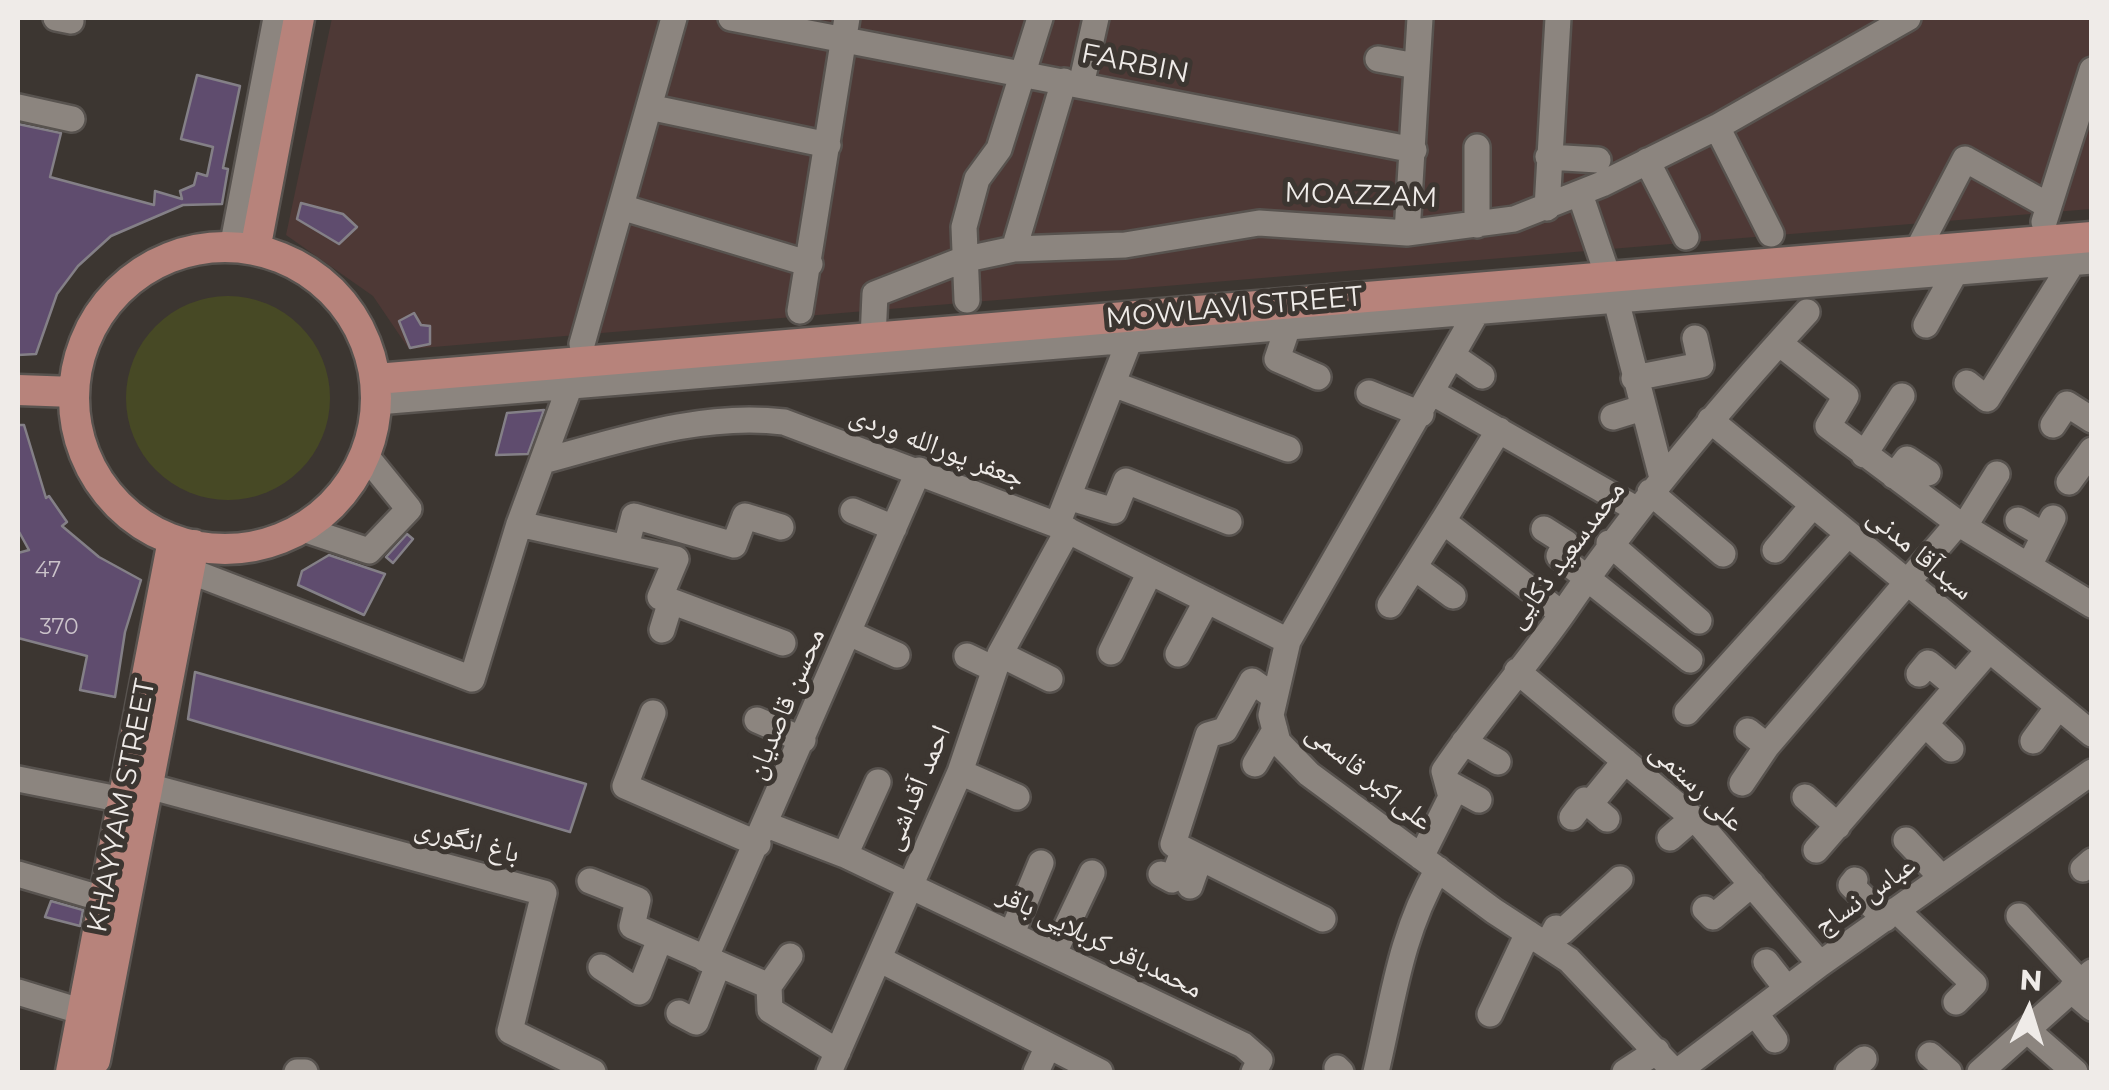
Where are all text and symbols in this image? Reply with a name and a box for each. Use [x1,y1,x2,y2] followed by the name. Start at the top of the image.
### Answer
[1078,37,1192,91] street label: FARBIN
[1284,177,1438,215] street label: MOAZZAM
[1104,280,1364,336] street label: MOWLAVI STREET
[845,398,1029,496] street label: جعفر پورالله وردی
[1500,475,1632,635] street label: محمدسعید ذکایی
[1860,500,1980,608] street label: سیدآقا مدنی
[35,558,61,584] house number: 47
[39,615,79,641] house number: 370
[739,623,833,785] street label: محسن قاصدیان
[81,676,163,936] street label: KHAYYAM STREET
[1299,716,1439,838] street label: علی‌اکبر قاسمی
[876,720,958,856] street label: احمد آقداشی
[1643,735,1751,839] street label: علی رستمی
[411,811,523,871] street label: باغ انگوری
[1808,849,1922,943] street label: عباس نساج
[992,878,1208,1006] street label: محمدباقر کربلایی باقر
[1979,960,2079,1060] north arrow
[2019,962,2044,998] text: N

